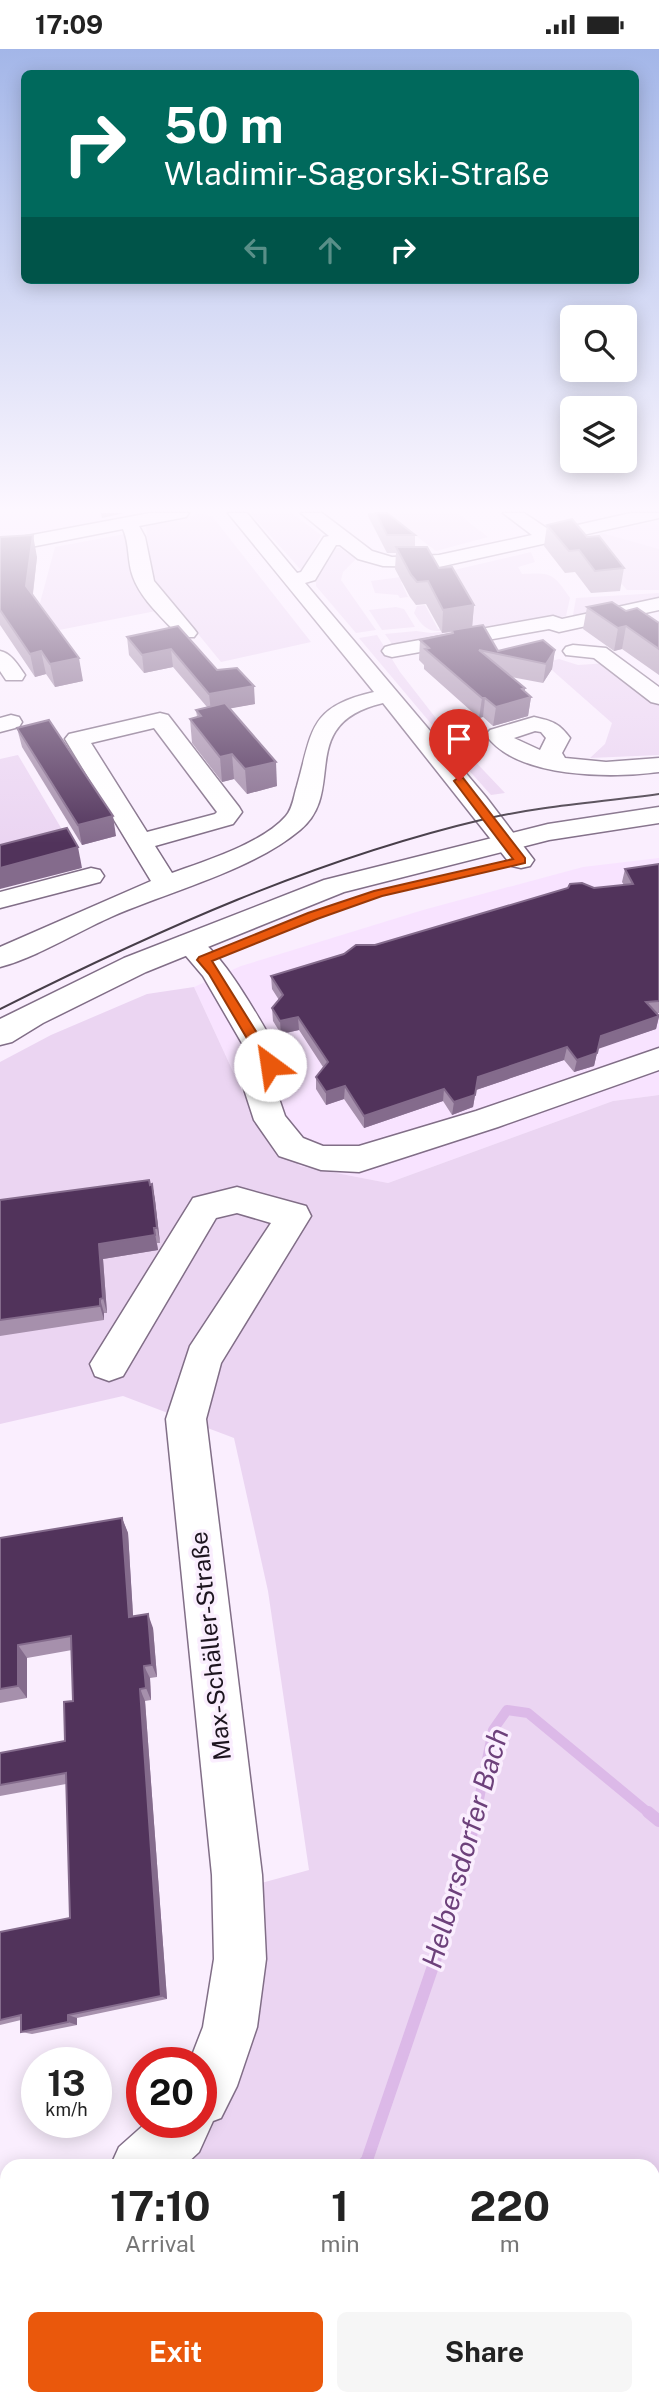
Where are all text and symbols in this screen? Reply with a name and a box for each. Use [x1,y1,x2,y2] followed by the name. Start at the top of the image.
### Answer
[35,9,103,40] text: 17:09
[164,96,284,154] text: 50 m
[49,98,140,189] icon: right
[164,155,550,192] text: Wladimir-Sagorski-Straße
[238,231,276,269] icon: left
[311,231,349,269] icon: ahead
[384,231,422,269] icon: right
[560,305,637,473] map controls
[560,305,637,382] button: search
[560,396,637,473] button: layers
[429,709,489,781] pin
[440,720,478,758] icon: arrive
[233,1028,307,1102] position arrow
[184,1530,236,1762] street label: Max-Schäller-Straße
[414,1724,515,1972] water label: Helbersdorfer Bach
[126,2047,217,2138] speed limit sign: 20
[47,2063,86,2104] text: 13
[45,2099,88,2120] text: km/h
[110,2181,211,2230] text: 17:10
[331,2181,349,2230] text: 1
[470,2181,550,2230] text: 220
[125,2230,196,2257] text: Arrival
[321,2230,360,2257] text: min
[500,2230,520,2257] text: m
[28,2312,323,2392] button: Exit
[337,2312,632,2392] button: Share

